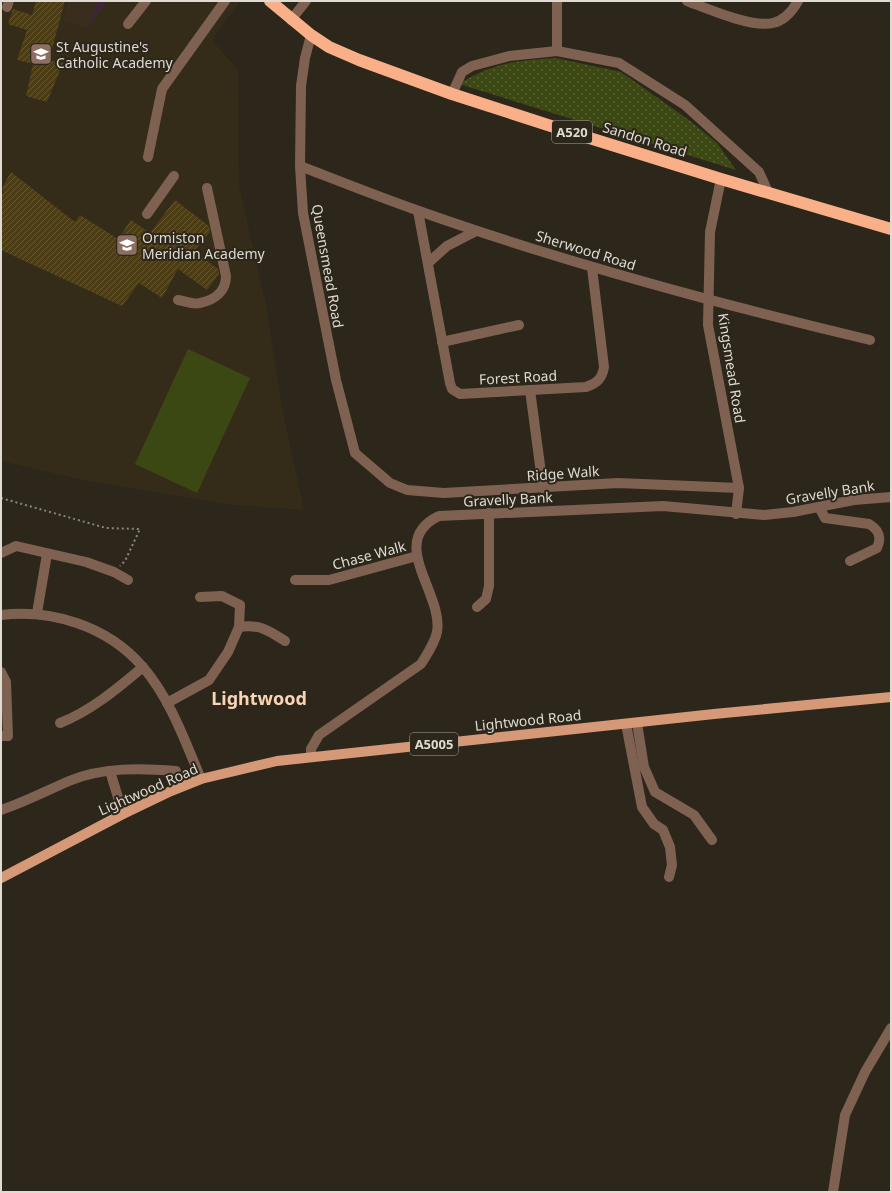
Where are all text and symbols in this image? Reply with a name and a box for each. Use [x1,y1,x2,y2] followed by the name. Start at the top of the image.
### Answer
[56,37,174,72] place label: St Augustine's Catholic Academy
[28,41,54,67] school or university icon: St Augustine's Catholic Academy
[601,117,689,161] street label: Sandon Road
[552,121,592,143] road number: A520
[308,203,348,329] street label: Queensmead Road
[534,226,638,274] street label: Sherwood Road
[142,228,265,263] place label: Ormiston Meridian Academy
[114,232,140,258] school or university icon: Ormiston Meridian Academy
[714,312,750,424] street label: Kingsmead Road
[478,365,558,389] street label: Forest Road
[526,461,600,485] street label: Ridge Walk
[784,476,876,508] street label: Gravelly Bank
[463,487,554,511] street label: Gravelly Bank
[330,536,408,574] street label: Chase Walk
[211,686,307,710] district label: Lightwood
[474,705,582,735] street label: Lightwood Road
[410,733,458,755] road number: A5005
[95,759,201,819] street label: Lightwood Road

